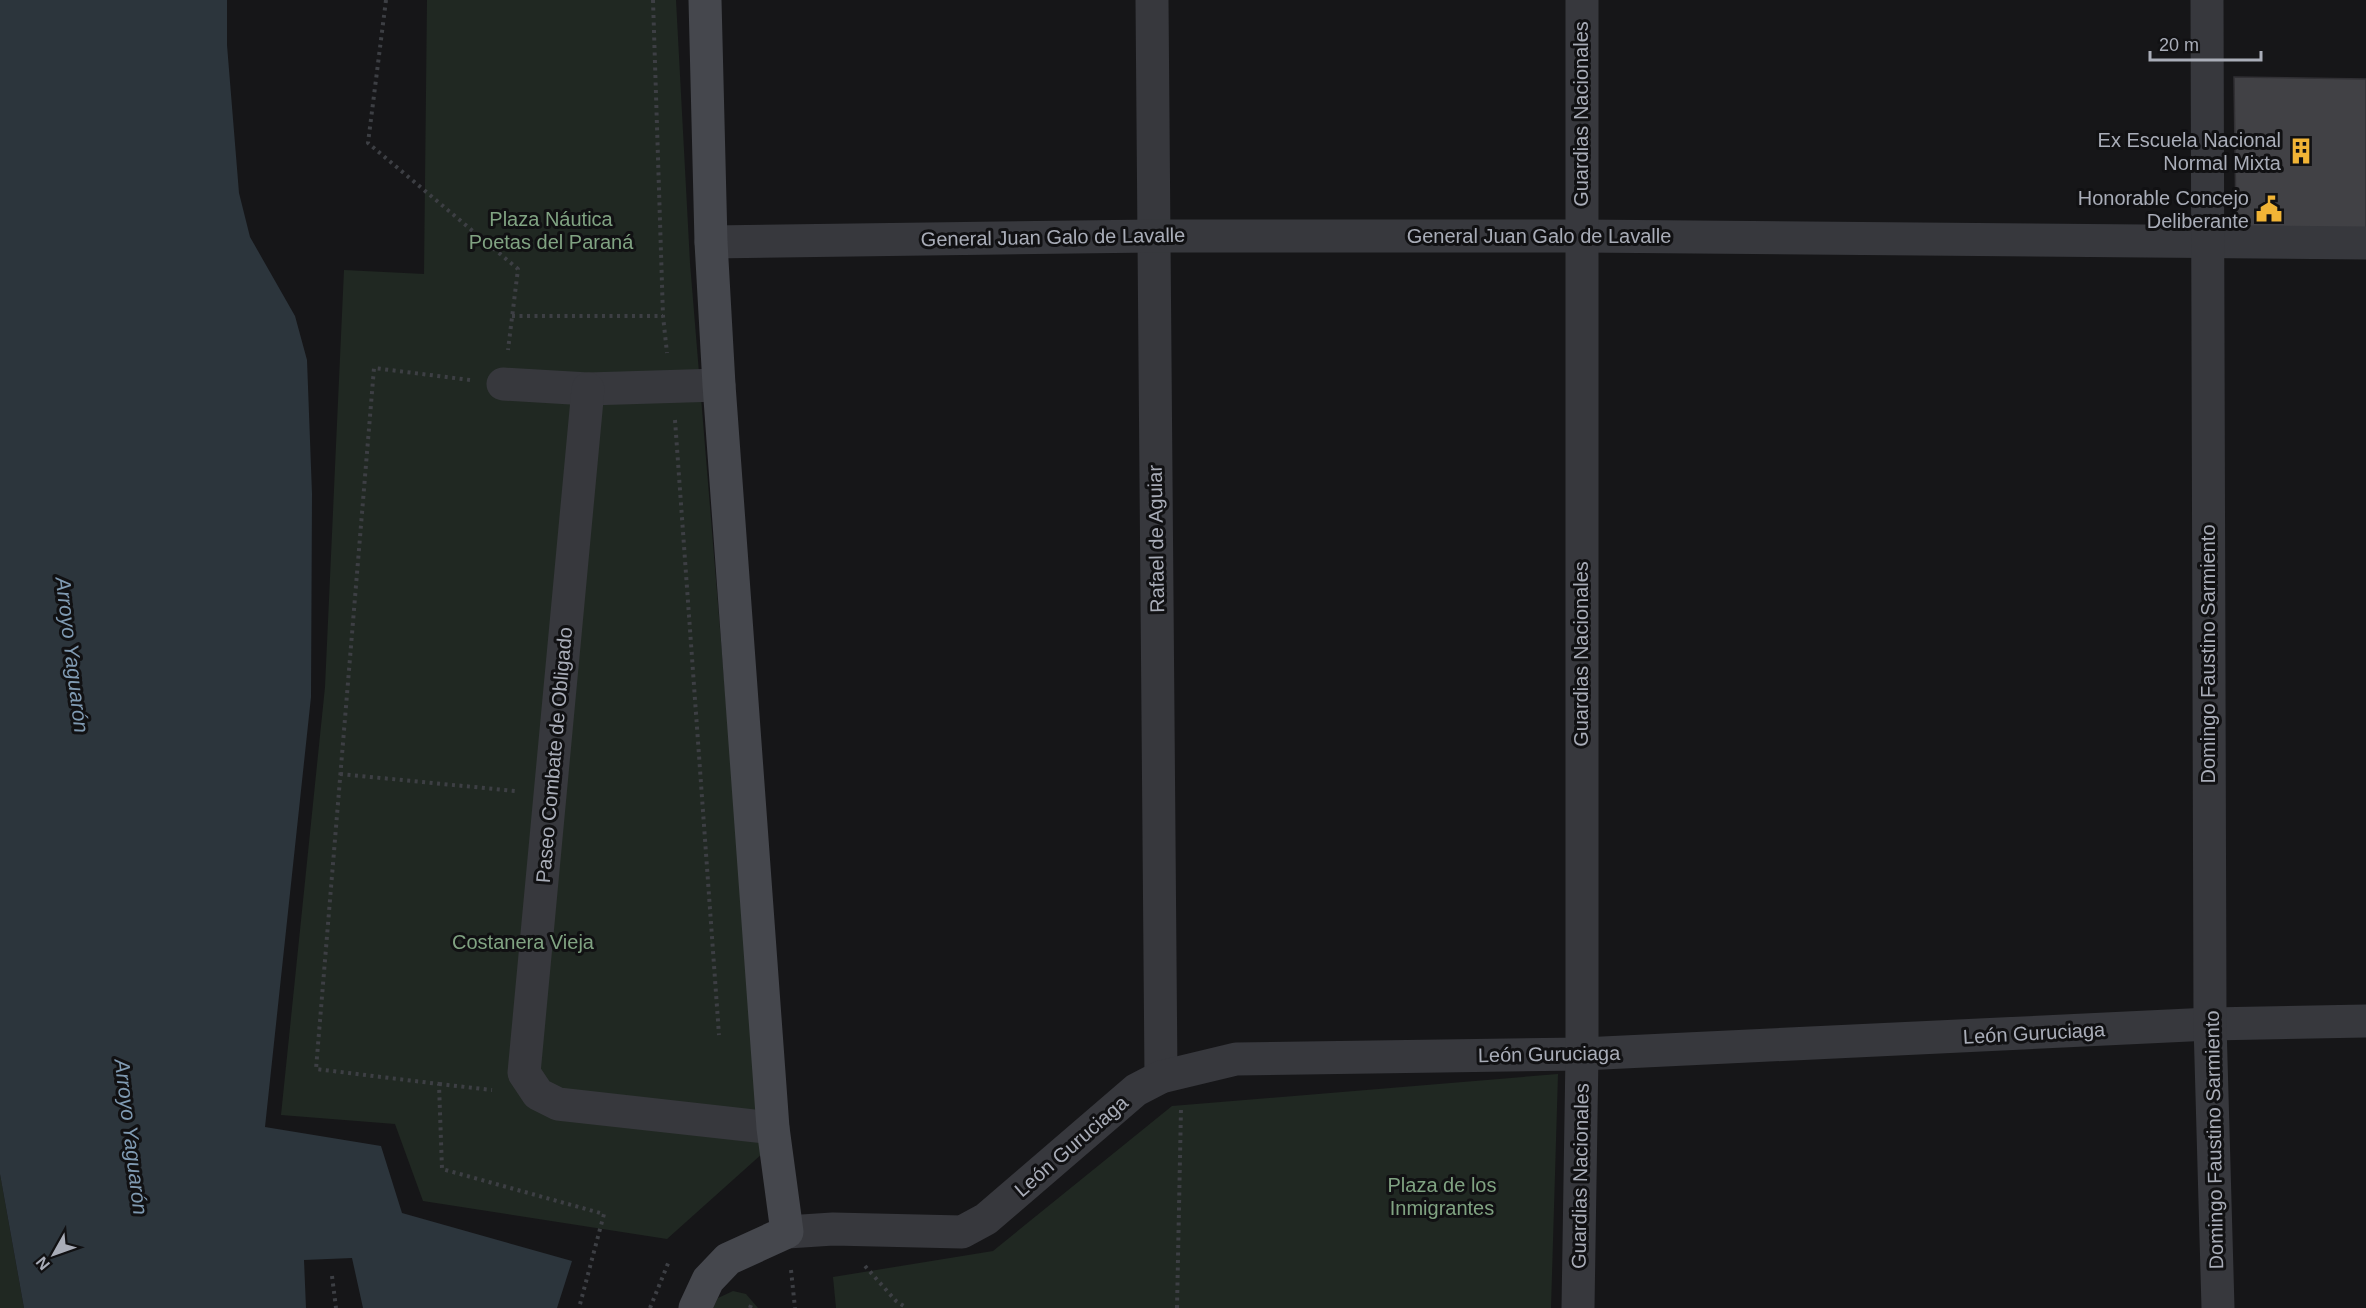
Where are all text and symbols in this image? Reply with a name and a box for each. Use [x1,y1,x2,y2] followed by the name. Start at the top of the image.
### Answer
[1570,21,1592,207] street label: Guardias Nacionales
[2150,24,2261,62] scale bar
[2159,35,2199,55] text: 20 m
[2098,129,2282,174] place label: Ex Escuela Nacional Normal Mixta
[2286,136,2316,166] building icon: Ex Escuela Nacional Normal Mixta
[2078,187,2249,232] place label: Honorable Concejo Deliberante
[2254,194,2284,224] public building icon: Honorable Concejo Deliberante
[469,208,634,253] park label: Plaza Náutica Poetas del Paraná
[921,224,1185,250] street label: General Juan Galo de Lavalle
[1407,225,1671,247] street label: General Juan Galo de Lavalle
[1144,465,1168,613] street label: Rafael de Aguiar
[2197,524,2219,784] street label: Domingo Faustino Sarmiento
[1570,561,1592,747] street label: Guardias Nacionales
[51,574,93,734] water label: Arroyo Yaguarón
[532,626,576,884] street label: Paseo Combate de Obligado
[452,931,595,953] park label: Costanera Vieja
[2201,1010,2227,1270] street label: Domingo Faustino Sarmiento
[1962,1018,2107,1048] street label: León Guruciaga
[1478,1042,1621,1066] street label: León Guruciaga
[110,1056,152,1216] water label: Arroyo Yaguarón
[1567,1083,1593,1269] street label: Guardias Nacionales
[1010,1090,1133,1201] street label: León Guruciaga
[1388,1174,1496,1219] park label: Plaza de los Inmigrantes
[24,1224,84,1284] north arrow
[33,1253,53,1273] text: N

